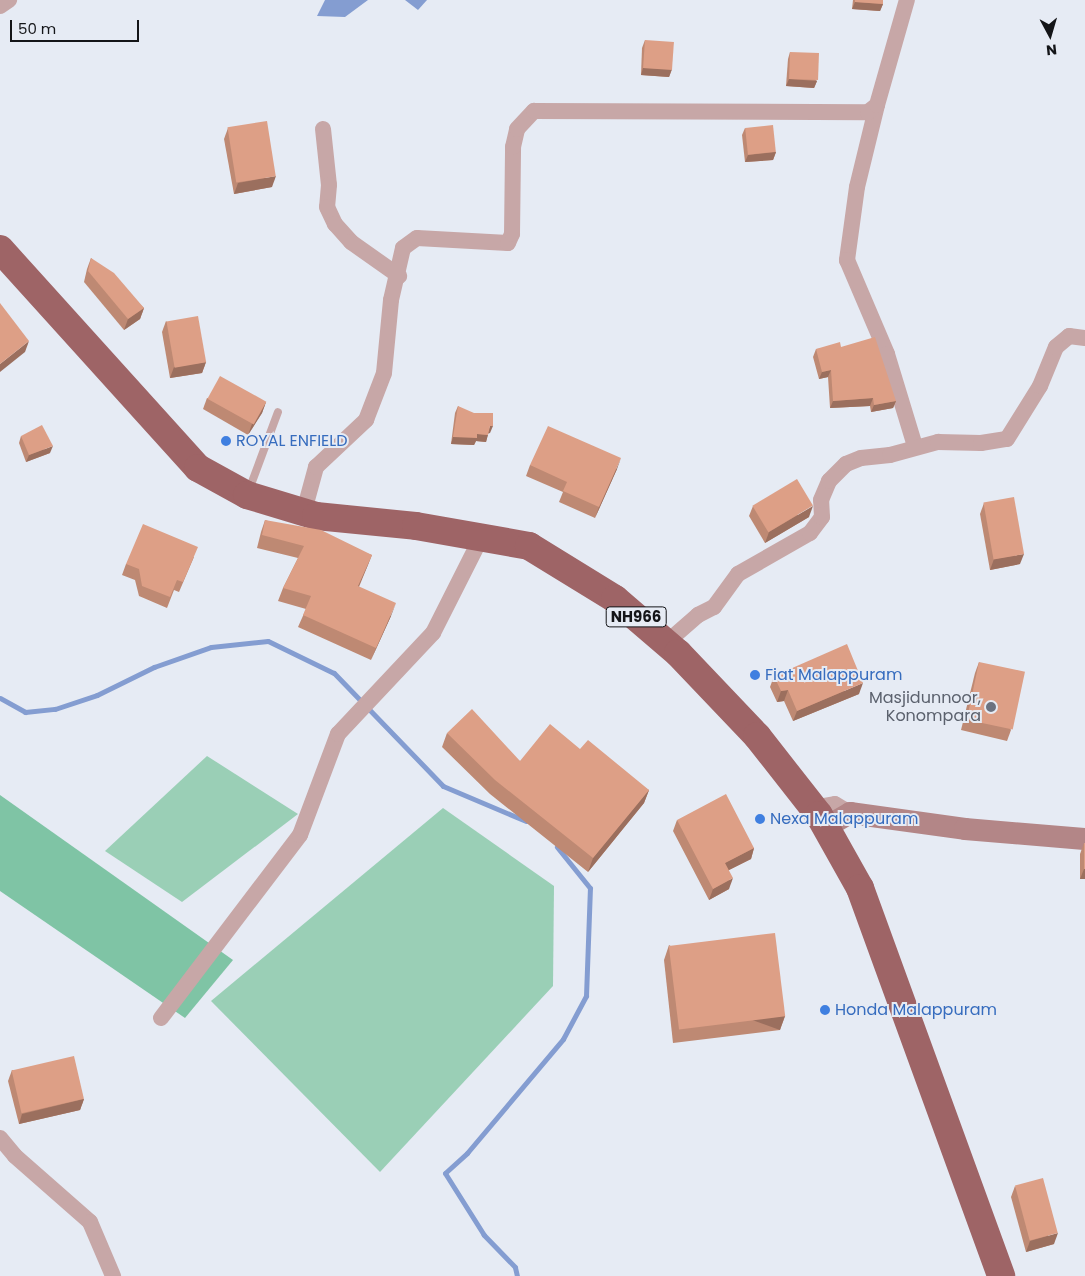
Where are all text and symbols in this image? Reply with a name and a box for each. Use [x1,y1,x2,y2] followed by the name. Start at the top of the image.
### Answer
[12,10,141,42] scale bar
[1025,10,1075,60] north arrow
[18,18,56,39] text: 50 m
[1045,39,1058,60] text: N
[236,431,348,451] place label: ROYAL ENFIELD
[220,435,232,447] marker: ROYAL ENFIELD
[605,604,667,630] road number: NH966
[765,665,902,685] place label: Fiat Malappuram
[749,669,761,681] marker: Fiat Malappuram
[869,688,981,726] place label: Masjidunnoor, Konompara
[985,701,997,713] marker: Masjidunnoor, Konompara
[770,809,918,829] place label: Nexa Malappuram
[754,813,766,825] marker: Nexa Malappuram
[835,1000,997,1020] place label: Honda Malappuram
[819,1004,831,1016] marker: Honda Malappuram

